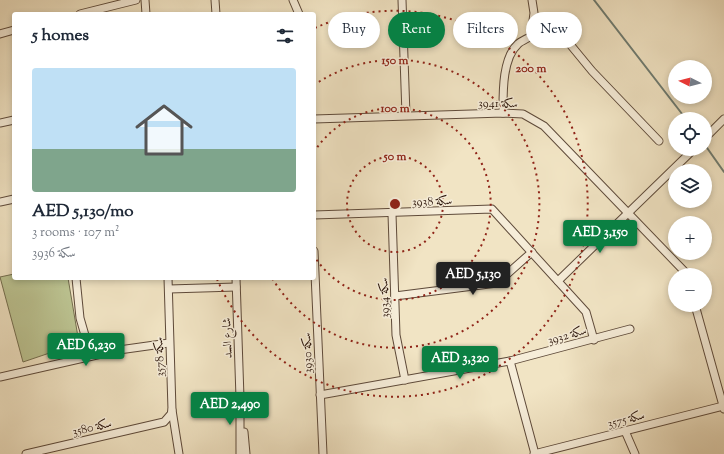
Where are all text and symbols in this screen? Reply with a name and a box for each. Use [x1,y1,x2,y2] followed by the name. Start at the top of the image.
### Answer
[328,12,380,48] chip: Buy
[388,12,445,48] chip: Rent
[453,12,518,48] chip: Filters
[526,12,582,48] chip: New
[32,24,89,48] text: 5 homes
[274,25,296,47] icon: filters
[380,52,409,70] text: 150 m
[516,60,546,78] text: 200 m
[668,60,712,104] north arrow
[668,60,712,312] map controls
[128,94,200,166] icon: home
[478,95,518,113] street label: سكة 3941
[379,100,410,118] text: 100 m
[668,112,712,156] button: locate
[383,148,407,166] text: 50 m
[668,164,712,208] button: layers
[412,192,453,212] street label: سكة 3938
[388,197,402,211] centre of rings
[32,200,133,224] text: AED 5,130/mo
[668,216,712,260] button: +
[554,220,646,254] pin: AED 3,150
[32,224,119,242] text: 3 rooms · 107 m²
[572,224,628,242] text: AED 3,150
[32,245,76,263] text: سكة 3936
[427,262,519,296] pin: AED 5,130
[445,266,501,284] text: AED 5,130
[668,268,712,312] button: −
[375,277,395,318] street label: سكة 3934
[218,317,239,359] street label: شارع السد
[546,322,589,350] street label: سكة 3932
[298,332,318,374] street label: سكة 3930
[40,333,132,367] pin: AED 6,230
[56,337,116,355] text: AED 6,230
[150,337,170,377] street label: سكة 3578
[414,346,506,380] pin: AED 3,320
[431,350,489,368] text: AED 3,320
[184,392,276,426] pin: AED 2,490
[200,396,260,414] text: AED 2,490
[606,407,647,433] street label: سكة 3575
[71,415,114,441] street label: سكة 3580

